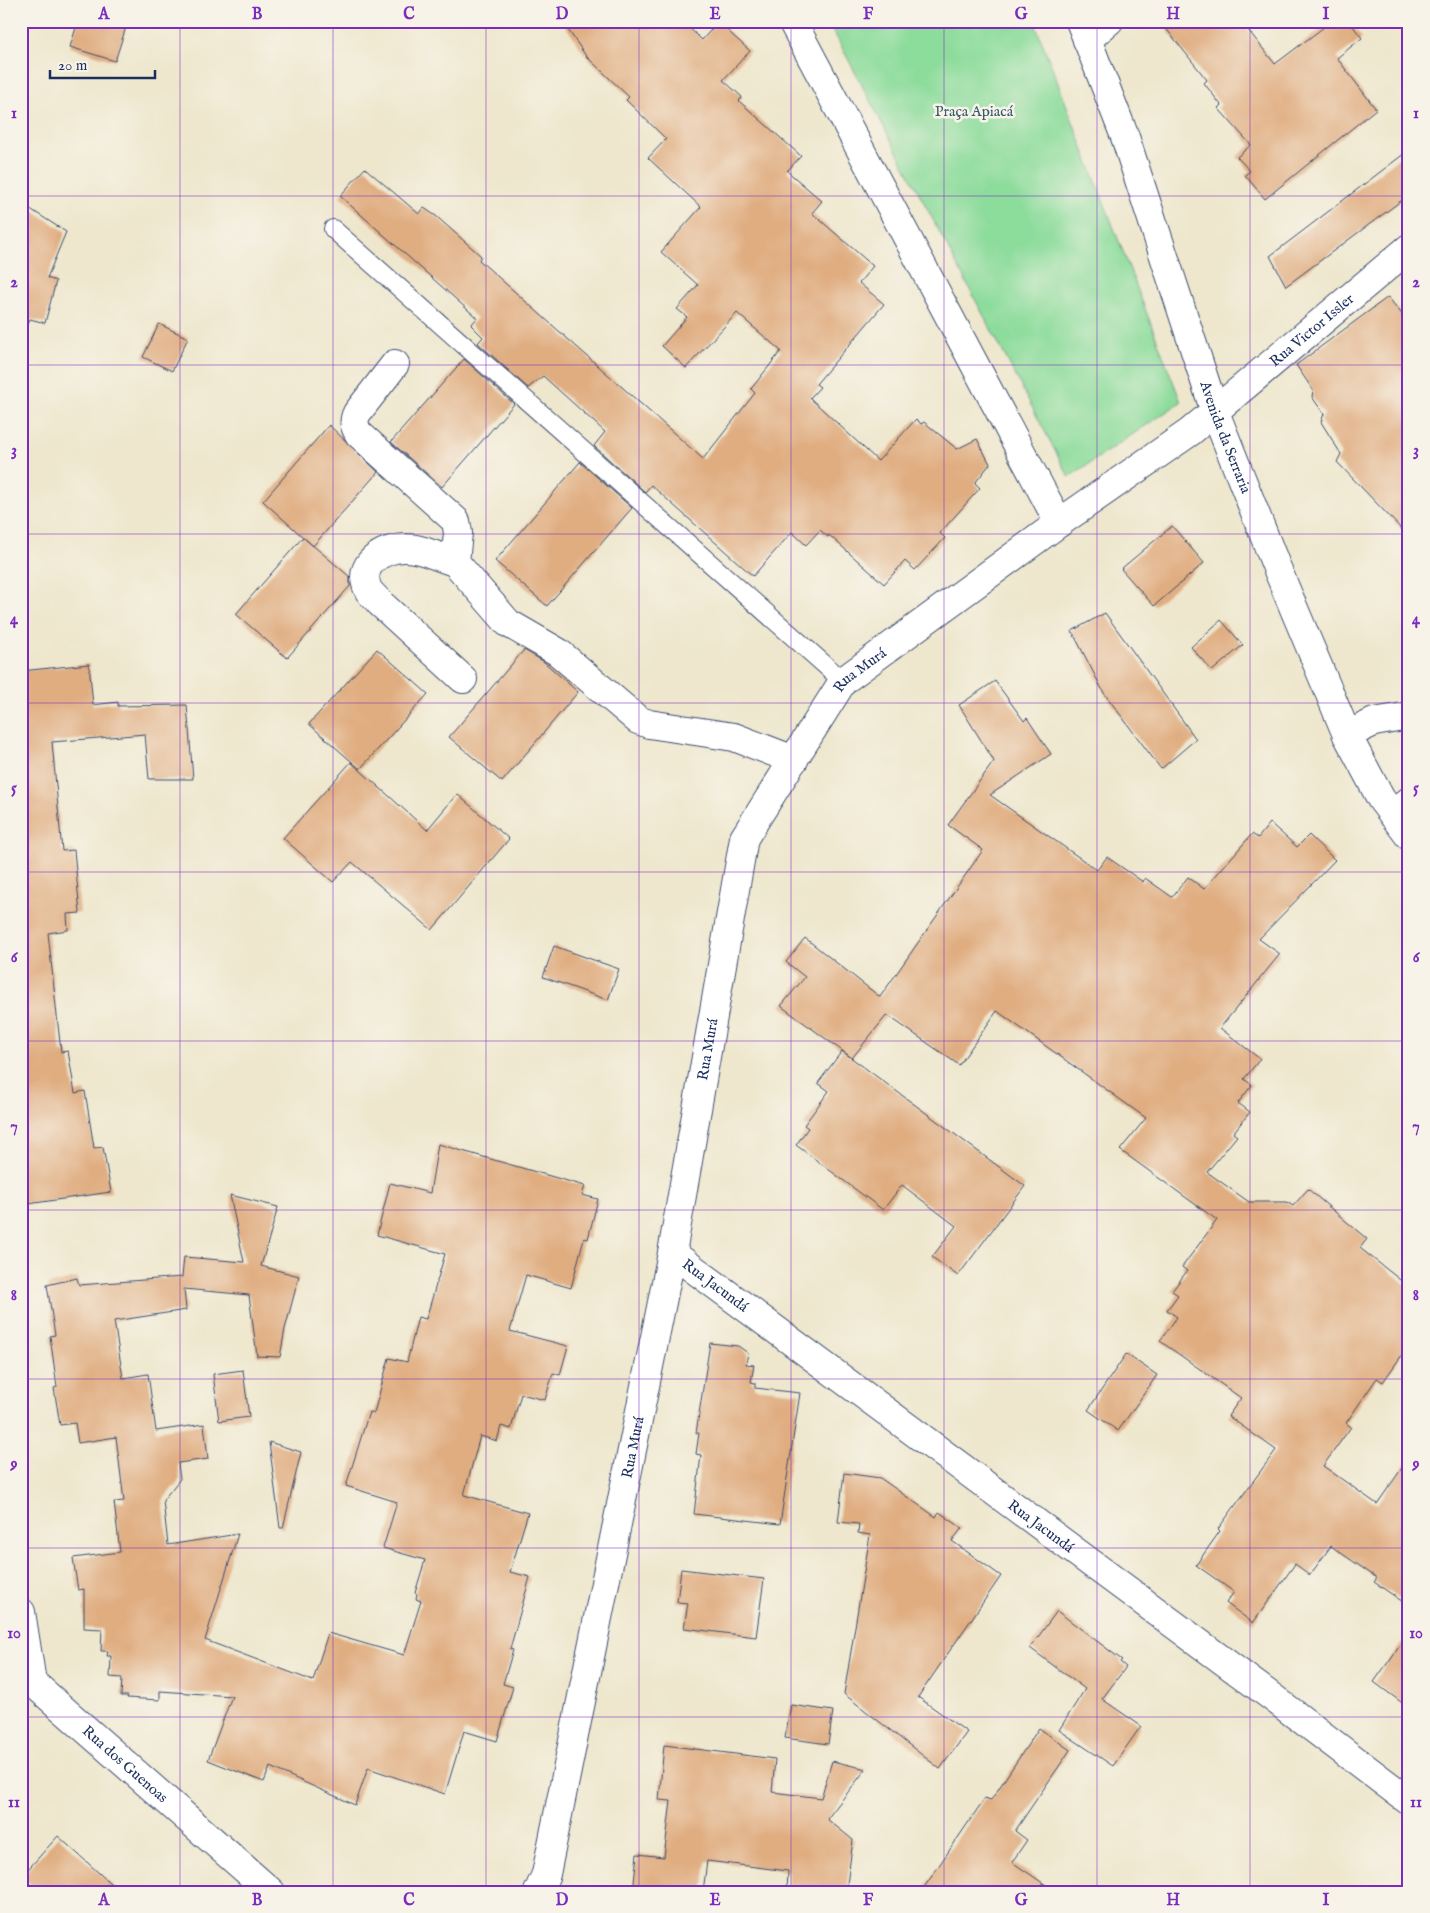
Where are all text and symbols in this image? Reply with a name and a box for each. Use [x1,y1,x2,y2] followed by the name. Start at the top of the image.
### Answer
[98,5,111,25] text: A
[252,5,263,25] text: B
[403,5,415,25] text: C
[556,5,569,25] text: D
[709,5,721,25] text: E
[863,5,874,25] text: F
[1015,5,1028,25] text: G
[1166,5,1180,25] text: H
[1323,5,1330,25] text: I
[50,48,155,80] scale bar
[58,56,88,75] text: 20 m
[935,102,1014,121] park label: Praça Apiacá
[11,104,17,124] text: 1
[1413,104,1419,124] text: 1
[10,273,18,293] text: 2
[1412,273,1420,293] text: 2
[1266,289,1358,371] street label: Rua Victor Issler
[1195,378,1256,497] street label: Avenida da Serraria
[11,441,17,461] text: 3
[1413,441,1419,461] text: 3
[10,610,19,630] text: 4
[1412,610,1421,630] text: 4
[829,643,891,696] street label: Rua Murá
[11,779,17,799] text: 5
[1413,779,1419,799] text: 5
[11,948,19,968] text: 6
[1413,948,1421,968] text: 6
[693,1016,723,1082] street label: Rua Murá
[10,1117,18,1137] text: 7
[1412,1117,1420,1137] text: 7
[678,1255,752,1317] street label: Rua Jacundá
[11,1286,17,1306] text: 8
[1413,1286,1419,1306] text: 8
[618,1414,649,1480] street label: Rua Murá
[10,1455,18,1475] text: 9
[1412,1455,1420,1475] text: 9
[1004,1496,1078,1558] street label: Rua Jacundá
[7,1624,21,1644] text: 10
[1409,1624,1423,1644] text: 10
[78,1722,172,1807] street label: Rua dos Guenoas
[8,1793,20,1813] text: 11
[1410,1793,1422,1813] text: 11
[98,1891,111,1911] text: A
[252,1891,263,1911] text: B
[403,1891,415,1911] text: C
[556,1891,569,1911] text: D
[709,1891,721,1911] text: E
[863,1891,874,1911] text: F
[1015,1891,1028,1911] text: G
[1166,1891,1180,1911] text: H
[1323,1891,1330,1911] text: I

